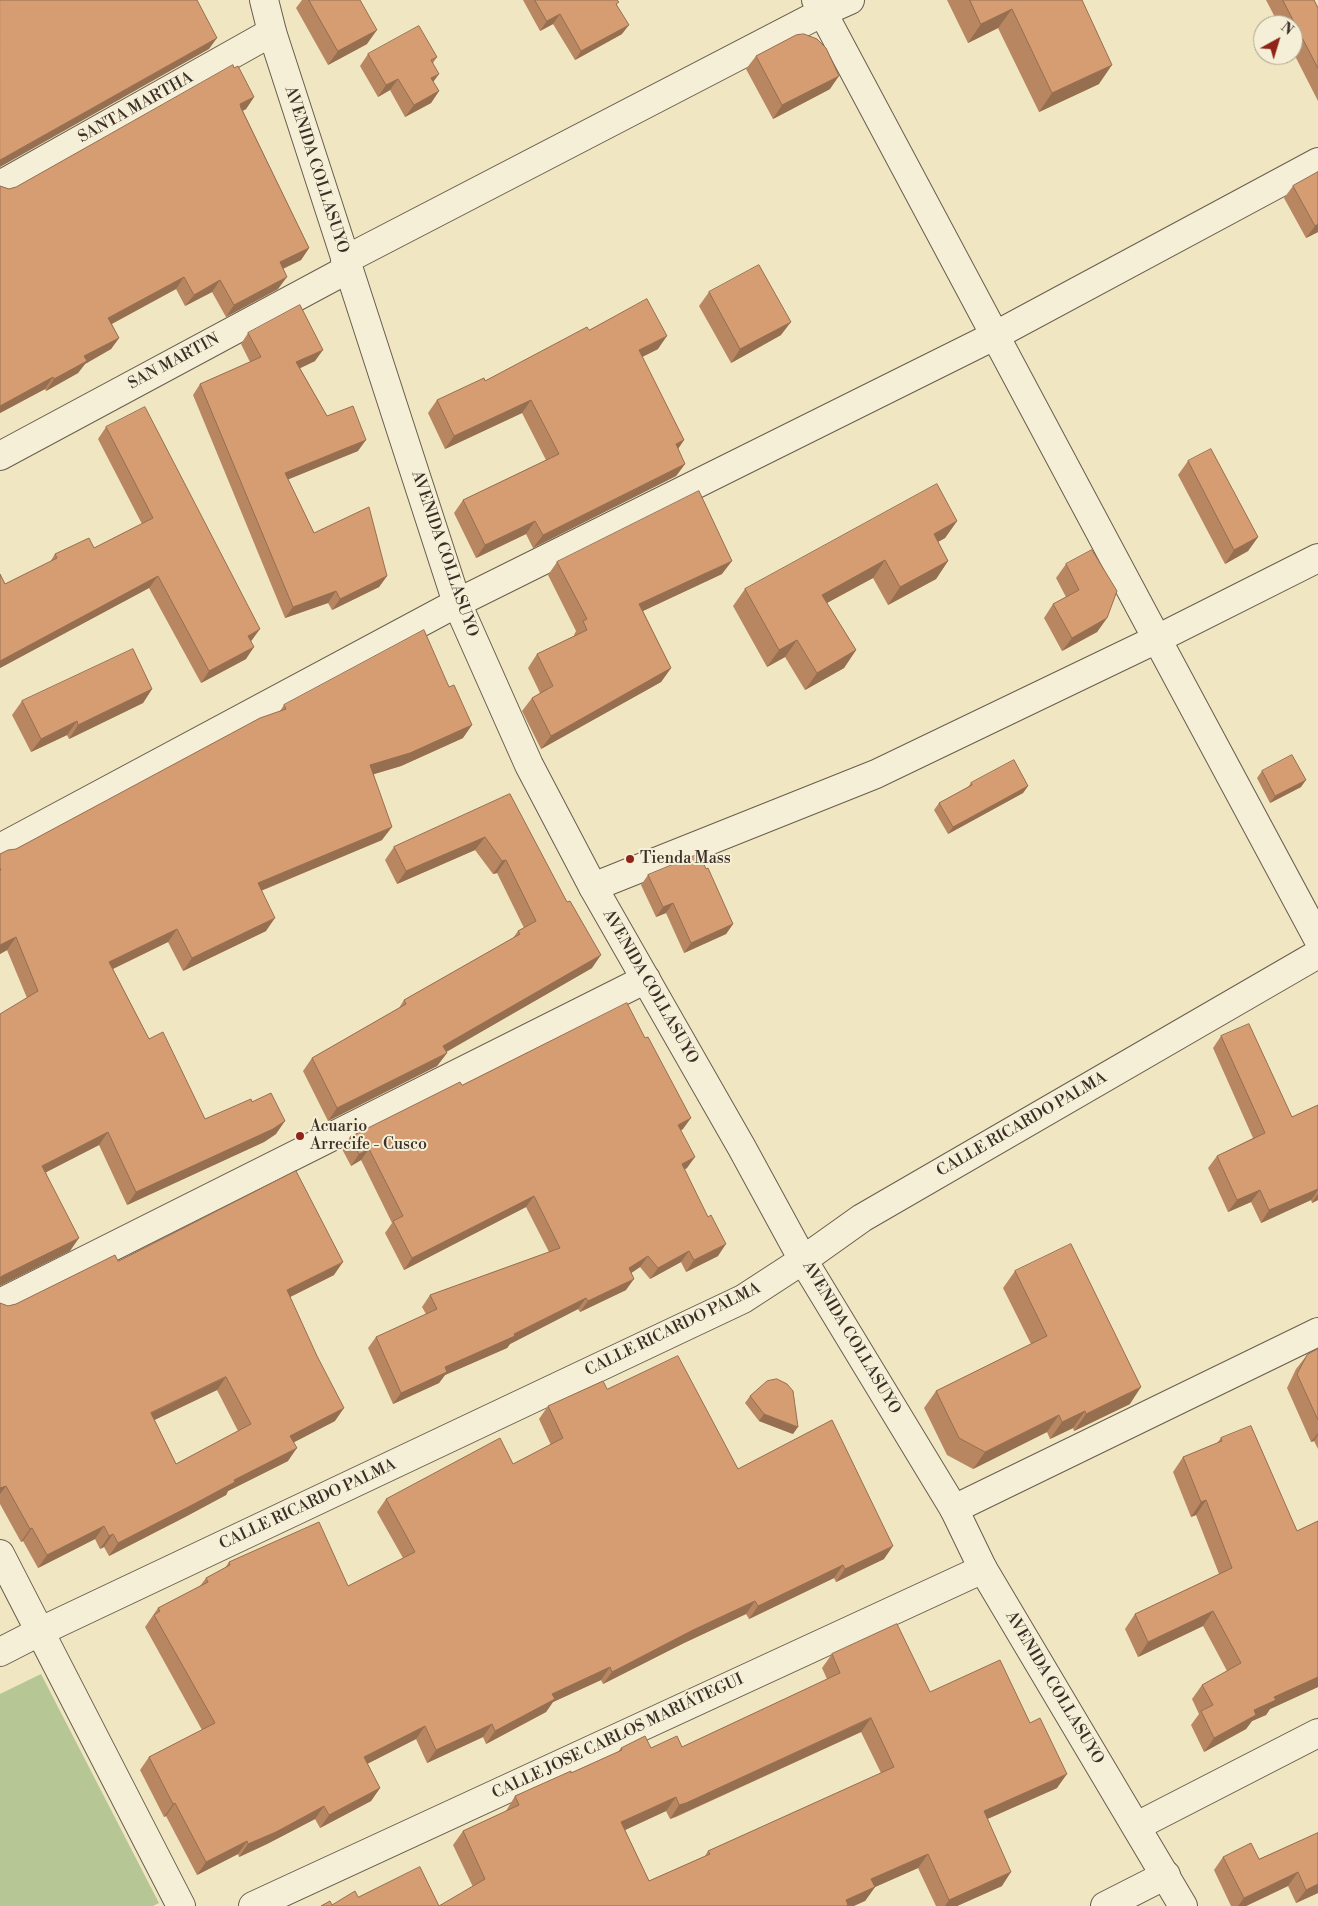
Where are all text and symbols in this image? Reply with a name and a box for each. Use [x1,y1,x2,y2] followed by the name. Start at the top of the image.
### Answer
[1253,15,1303,65] north arrow
[1277,19,1297,40] text: N
[75,69,197,147] street label: SANTA MARTHA
[280,84,352,256] street label: AVENIDA COLLASUYO
[125,330,223,394] street label: SAN MARTIN
[406,468,482,640] street label: AVENIDA COLLASUYO
[640,849,731,869] place label: Tienda Mass
[624,853,636,865] marker: Tienda Mass
[598,907,702,1067] street label: AVENIDA COLLASUYO
[934,1068,1110,1182] street label: CALLE RICARDO PALMA
[310,1117,427,1155] place label: Acuario Arrecife - Cusco
[294,1130,306,1142] marker: Acuario Arrecife - Cusco
[798,1258,904,1418] street label: AVENIDA COLLASUYO
[582,1279,764,1381] street label: CALLE RICARDO PALMA
[217,1456,399,1554] street label: CALLE RICARDO PALMA
[1001,1608,1107,1768] street label: AVENIDA COLLASUYO
[489,1670,747,1804] street label: CALLE JOSE CARLOS MARIÁTEGUI

